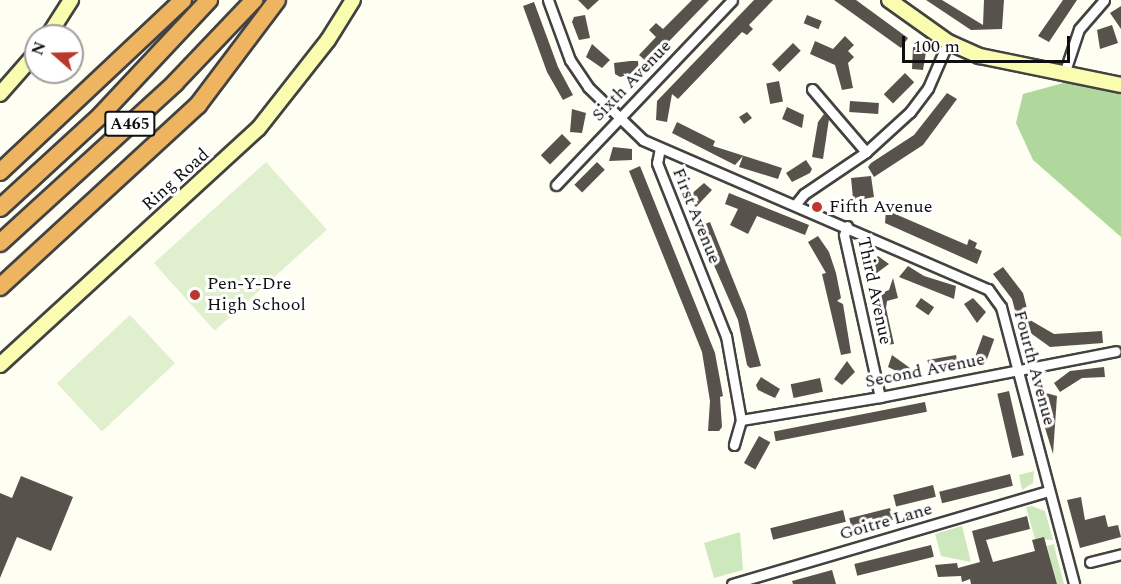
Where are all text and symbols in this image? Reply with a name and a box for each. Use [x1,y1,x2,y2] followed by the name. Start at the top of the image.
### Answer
[24,24,84,84] north arrow
[905,24,1073,62] scale bar
[913,33,960,60] text: 100 m
[588,36,676,126] street label: Sixth Avenue
[25,38,52,59] text: N
[103,111,157,137] road number: A465
[138,144,214,216] street label: Ring Road
[667,165,725,267] street label: First Avenue
[829,196,932,218] place label: Fifth Avenue
[810,200,824,214] marker: Fifth Avenue
[852,235,896,347] street label: Third Avenue
[207,274,306,316] place label: Pen-Y-Dre High School
[188,288,202,302] marker: Pen-Y-Dre High School
[1008,308,1060,428] street label: Fourth Avenue
[863,349,987,393] street label: Second Avenue
[837,498,935,546] street label: Goitre Lane

